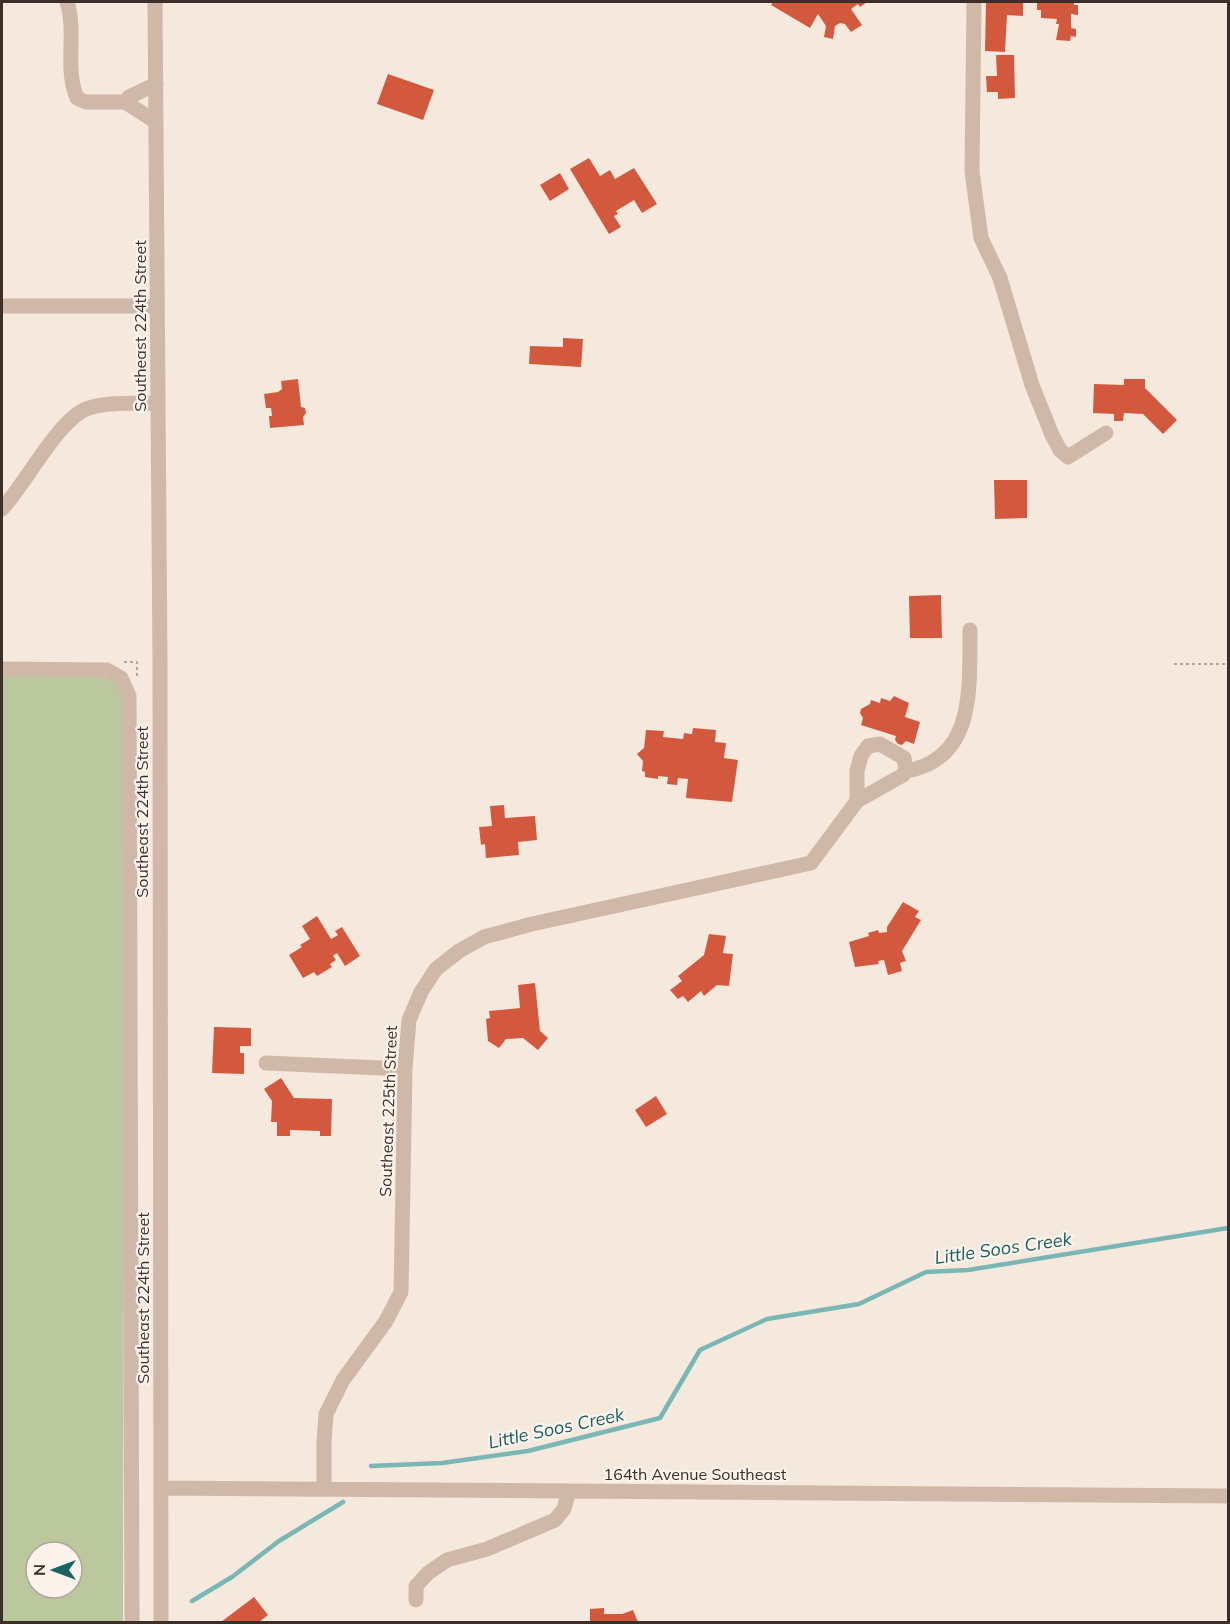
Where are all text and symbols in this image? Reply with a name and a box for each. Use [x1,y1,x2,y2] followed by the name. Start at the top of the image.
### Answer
[130,240,150,412] street label: Southeast 224th Street
[132,726,152,898] street label: Southeast 224th Street
[375,1025,401,1197] street label: Southeast 225th Street
[133,1212,153,1384] street label: Southeast 224th Street
[933,1227,1074,1269] water label: Little Soos Creek
[486,1402,627,1454] water label: Little Soos Creek
[604,1464,787,1484] street label: 164th Avenue Southeast
[24,1540,84,1600] north arrow
[29,1564,49,1576] text: N

